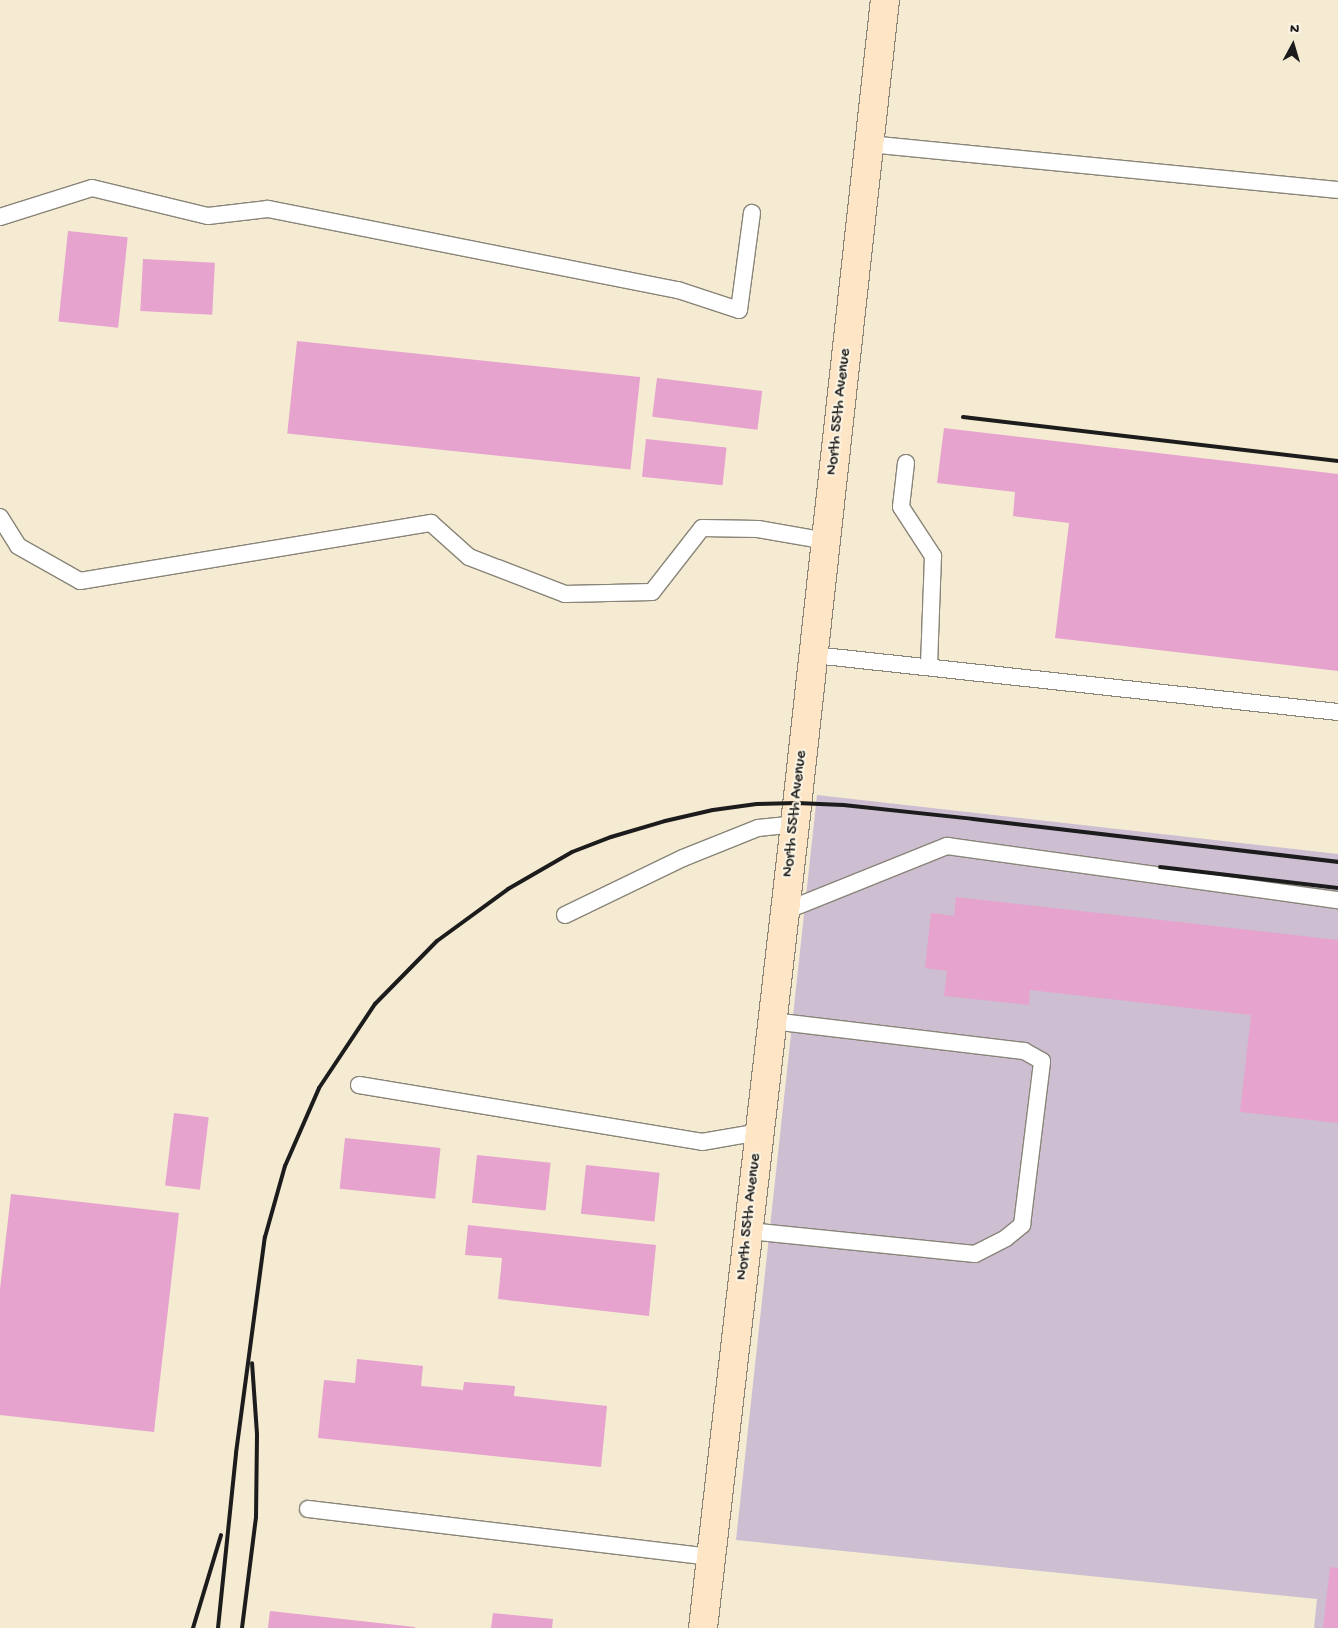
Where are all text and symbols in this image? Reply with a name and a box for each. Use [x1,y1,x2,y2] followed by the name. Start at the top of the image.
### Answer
[1268,20,1318,70] north arrow
[1289,21,1300,39] text: N
[824,348,856,476] street label: North 55th Avenue
[780,750,812,878] street label: North 55th Avenue
[734,1153,766,1281] street label: North 55th Avenue

